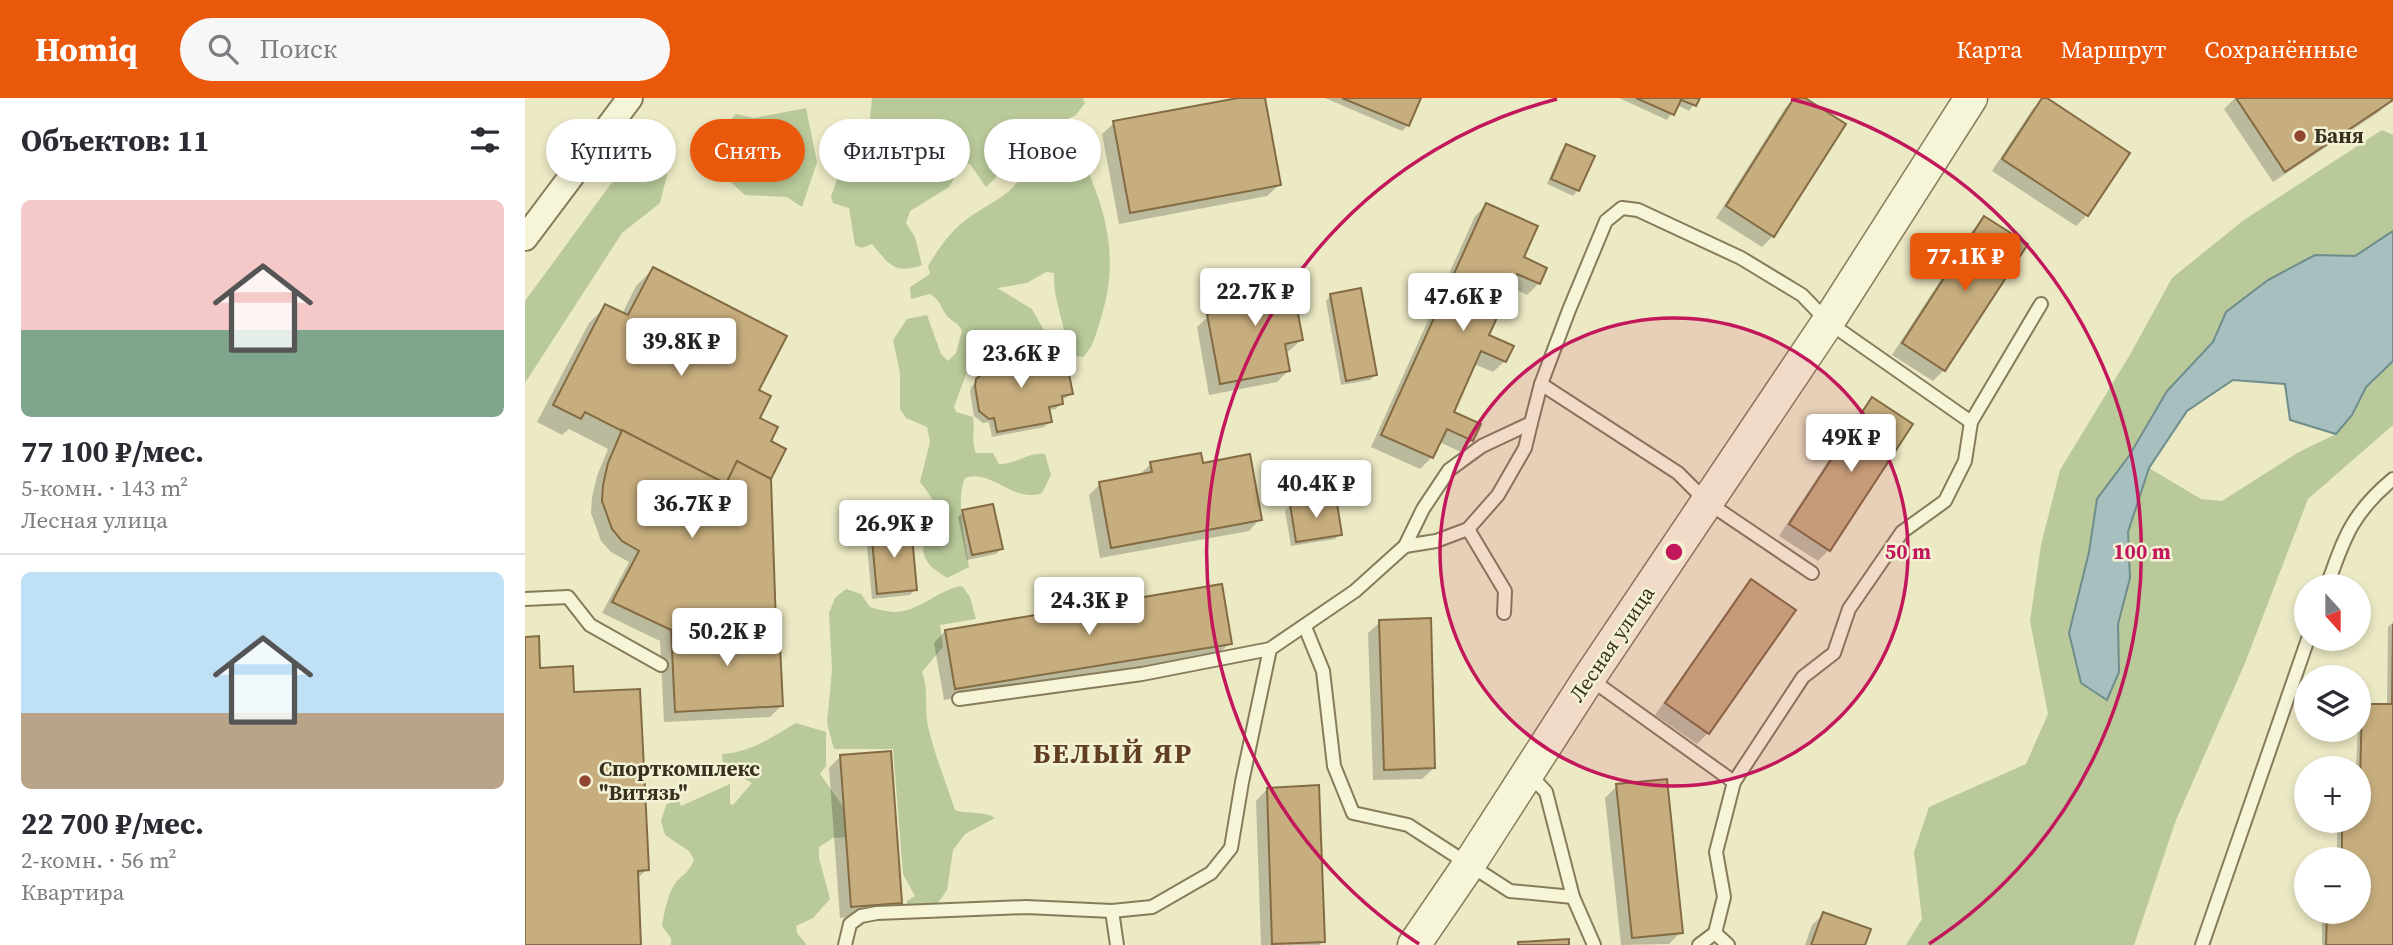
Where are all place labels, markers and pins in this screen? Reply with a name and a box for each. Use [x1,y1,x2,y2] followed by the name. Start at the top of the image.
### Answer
[2314,121,2364,150] place label: Баня
[2292,128,2308,144] marker: Баня
[1900,234,2030,293] pin: 77.1K ₽
[1190,268,1320,328] pin: 22.7K ₽
[1398,274,1528,333] pin: 47.6K ₽
[616,318,746,378] pin: 39.8K ₽
[956,330,1086,390] pin: 23.6K ₽
[1802,414,1900,474] pin: 49K ₽
[1251,460,1381,520] pin: 40.4K ₽
[627,480,757,540] pin: 36.7K ₽
[829,500,959,560] pin: 26.9K ₽
[1662,540,1686,564] centre of rings
[1024,578,1154,637] pin: 24.3K ₽
[662,608,792,668] pin: 50.2K ₽
[599,754,760,807] place label: Спорткомплекс "Витязь"
[577,773,593,789] marker: Спорткомплекс "Витязь"

